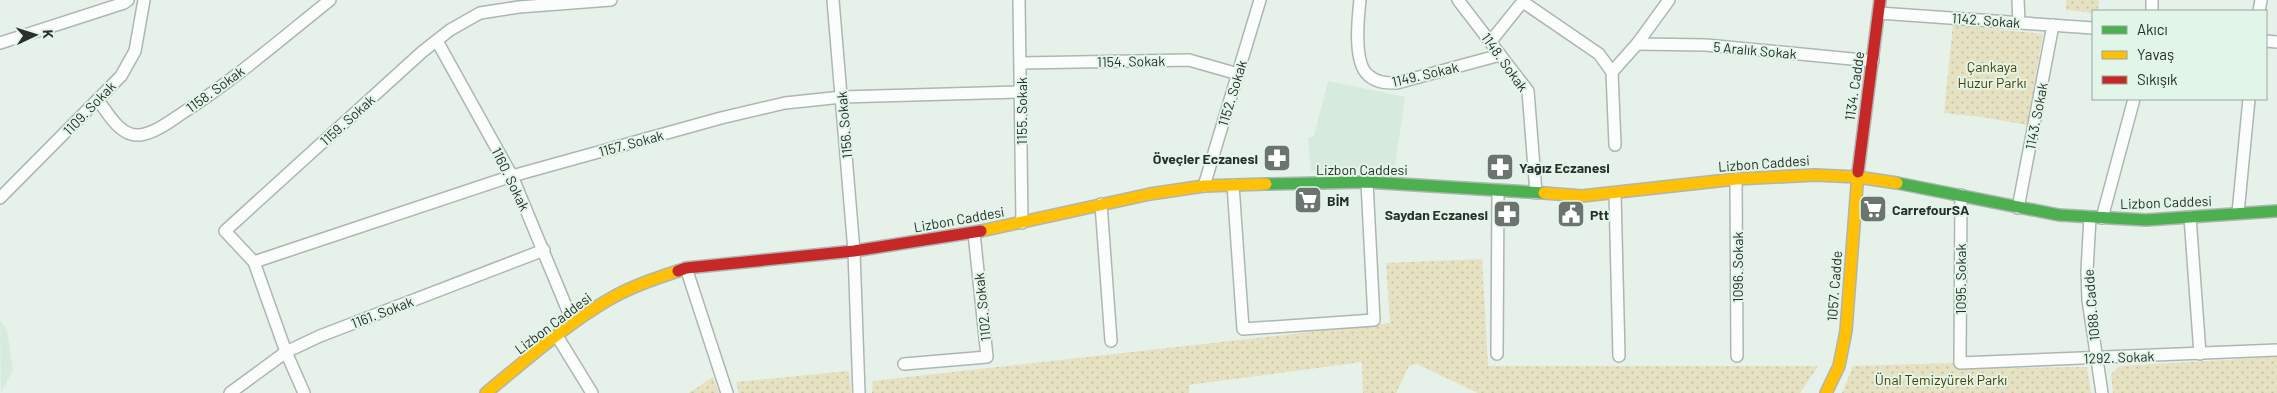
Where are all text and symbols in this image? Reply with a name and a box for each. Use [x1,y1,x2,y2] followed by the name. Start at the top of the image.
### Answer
[1951,9,2021,31] street label: 1142. Sokak
[10,10,60,60] north arrow
[2092,10,2267,100] legend
[2137,20,2168,38] text: Akıcı
[40,29,57,39] text: K
[1478,29,1532,95] street label: 1148. Sokak
[1713,38,1797,62] street label: 5 Aralık Sokak
[2137,45,2174,63] text: Yavaş
[1841,50,1867,122] street label: 1134. Cadde
[1097,52,1165,70] street label: 1154. Sokak
[1214,58,1250,128] street label: 1152. Sokak
[1390,58,1460,90] street label: 1149. Sokak
[1958,58,2026,91] park label: Çankaya Huzur Parkı
[183,62,247,116] street label: 1158. Sokak
[2137,70,2178,88] text: Sıkışık
[59,77,119,139] street label: 1109. Sokak
[1013,77,1030,145] street label: 1155. Sokak
[2021,81,2051,151] street label: 1143. Sokak
[833,90,855,160] street label: 1156. Sokak
[316,91,378,149] street label: 1159. Sokak
[597,126,665,160] street label: 1157. Sokak
[1262,143,1292,173] pharmacy icon: Öveçler Eczanesi
[488,144,534,214] street label: 1160. Sokak
[1153,150,1258,167] place label: Öveçler Eczanesi
[1718,151,1810,175] street label: Lizbon Caddesi
[1485,152,1515,182] pharmacy icon: Yağız Eczanesi
[1519,159,1610,176] place label: Yağız Eczanesi
[1316,161,1408,178] street label: Lizbon Caddesi
[1293,185,1323,215] supermarket icon: BİM
[1327,192,1349,209] place label: BİM
[2120,192,2212,212] street label: Lizbon Caddesi
[1858,194,1888,224] supermarket icon: CarrefourSA
[1492,199,1522,229] pharmacy icon: Saydan Eczanesi
[1556,199,1586,229] public building icon: Ptt
[1892,201,1970,218] place label: CarrefourSA
[912,203,1006,235] street label: Lizbon Caddesi
[1385,206,1488,223] place label: Saydan Eczanesi
[1590,206,1609,223] place label: Ptt
[1729,232,1746,302] street label: 1096. Sokak
[1952,244,1969,314] street label: 1095. Sokak
[1823,250,1845,322] street label: 1057. Cadde
[2079,268,2103,342] street label: 1088. Cadde
[970,272,994,342] street label: 1102. Sokak
[511,289,595,357] street label: Lizbon Caddesi
[348,292,416,332] street label: 1161. Sokak
[2083,347,2155,367] street label: 1292. Sokak
[1875,371,2007,388] park label: Ünal Temizyürek Parkı

